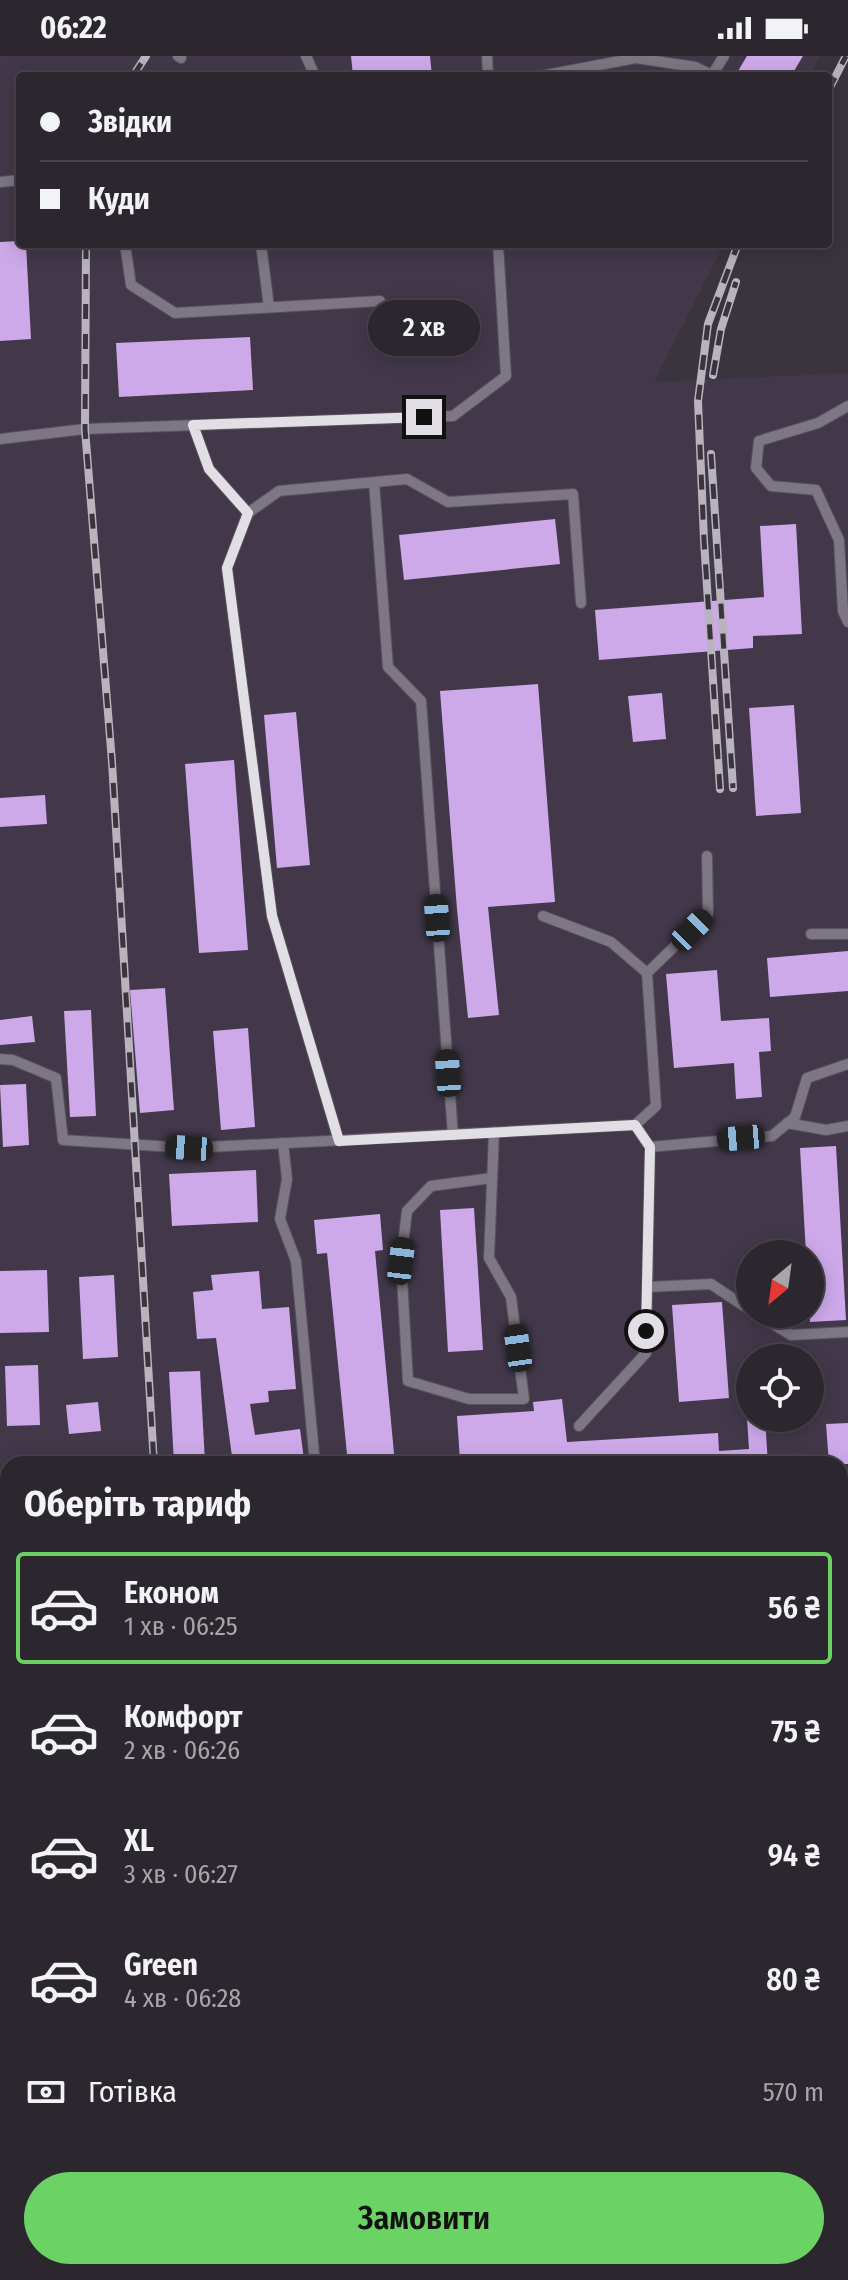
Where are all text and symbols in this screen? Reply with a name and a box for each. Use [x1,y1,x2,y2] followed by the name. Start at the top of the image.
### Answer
[40,10,107,46] text: 06:22
[88,104,172,140] text: Звідки
[88,181,150,217] text: Куди
[368,301,480,357] callout: 2 хв
[403,312,445,343] text: 2 хв
[406,399,442,435] route end
[423,893,451,943] car
[667,905,717,955] car
[434,1048,462,1098] car
[716,1124,766,1152] car
[164,1134,214,1162] car
[386,1236,416,1286] car
[736,1240,824,1328] north arrow
[736,1240,824,1432] map controls
[628,1313,664,1349] route start
[503,1323,533,1373] car
[736,1344,824,1432] button: locate
[24,1482,251,1526] text: Оберіть тариф
[28,1572,100,1644] icon: car
[124,1575,219,1611] text: Економ
[768,1590,820,1626] text: 56 ₴
[124,1611,238,1642] text: 1 хв · 06:25
[28,1696,100,1768] icon: car
[124,1699,242,1735] text: Комфорт
[771,1714,820,1750] text: 75 ₴
[124,1735,240,1766] text: 2 хв · 06:26
[28,1820,100,1892] icon: car
[124,1823,154,1859] text: XL
[768,1838,820,1874] text: 94 ₴
[124,1859,238,1890] text: 3 хв · 06:27
[28,1944,100,2016] icon: car
[124,1947,198,1983] text: Green
[766,1962,820,1998] text: 80 ₴
[124,1983,241,2014] text: 4 хв · 06:28
[24,2070,68,2114] icon: cash
[88,2074,177,2110] text: Готівка
[763,2077,824,2108] text: 570 m
[24,2172,824,2264] button: Замовити

